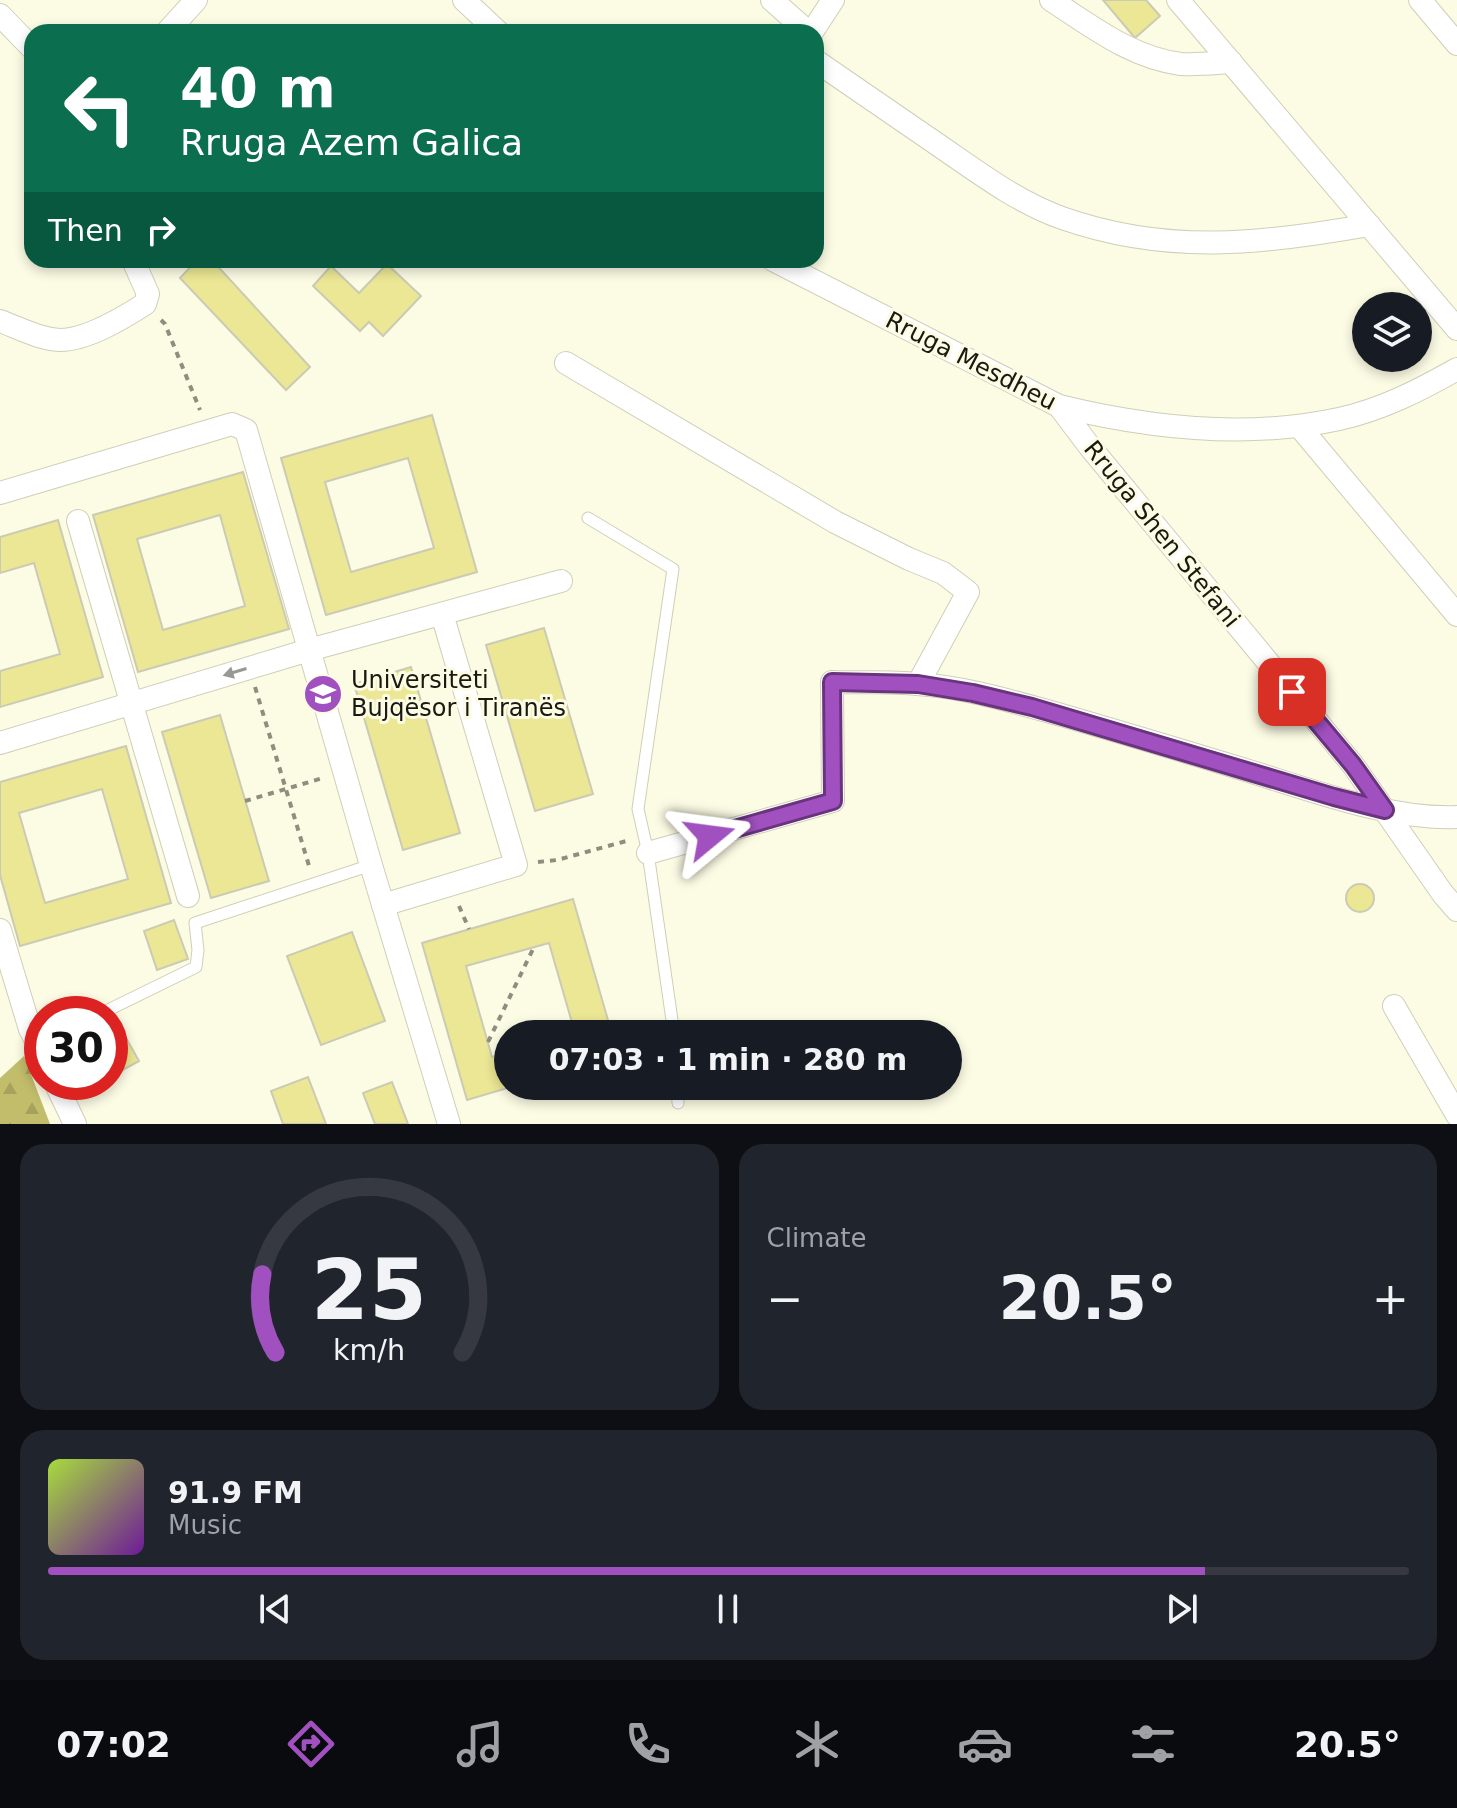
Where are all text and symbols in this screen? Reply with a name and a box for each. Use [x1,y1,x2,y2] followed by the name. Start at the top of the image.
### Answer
[180,55,336,120] text: 40 m
[48,56,152,160] icon: left
[180,122,523,163] text: Rruga Azem Galica
[139,208,183,252] icon: right
[48,213,123,248] text: Then
[1352,292,1432,372] map controls
[1352,292,1432,372] button: layers
[881,306,1061,416] street label: Rruga Mesdheu
[1078,435,1246,633] street label: Rruga Shen Stefani
[1258,658,1326,726] pin
[222,666,246,679] one-way arrow
[351,666,566,722] place label: Universiteti Bujqësor i Tiranës
[1270,670,1314,714] icon: arrive
[302,673,344,715] school or university icon: Universiteti Bujqësor i Tiranës
[668,794,752,878] position arrow
[24,996,128,1100] speed limit sign: 30
[549,1042,907,1077] text: 07:03 · 1 min · 280 m
[767,1223,867,1253] text: Climate
[311,1242,427,1339] text: 25
[999,1263,1177,1333] text: 20.5°
[767,1273,803,1324] text: −
[1372,1273,1409,1324] text: +
[333,1333,405,1367] text: km/h
[168,1475,303,1510] text: 91.9 FM
[168,1510,242,1540] text: Music
[253,1587,297,1631] icon: previous
[706,1587,750,1631] icon: pause
[1160,1587,1204,1631] icon: next
[283,1716,339,1772] icon: directions
[452,1716,508,1772] icon: music
[620,1716,676,1772] icon: phone
[789,1716,845,1772] icon: climate
[957,1716,1013,1772] icon: car
[1125,1716,1181,1772] icon: filters
[56,1724,171,1765] text: 07:02
[1294,1724,1401,1765] text: 20.5°

